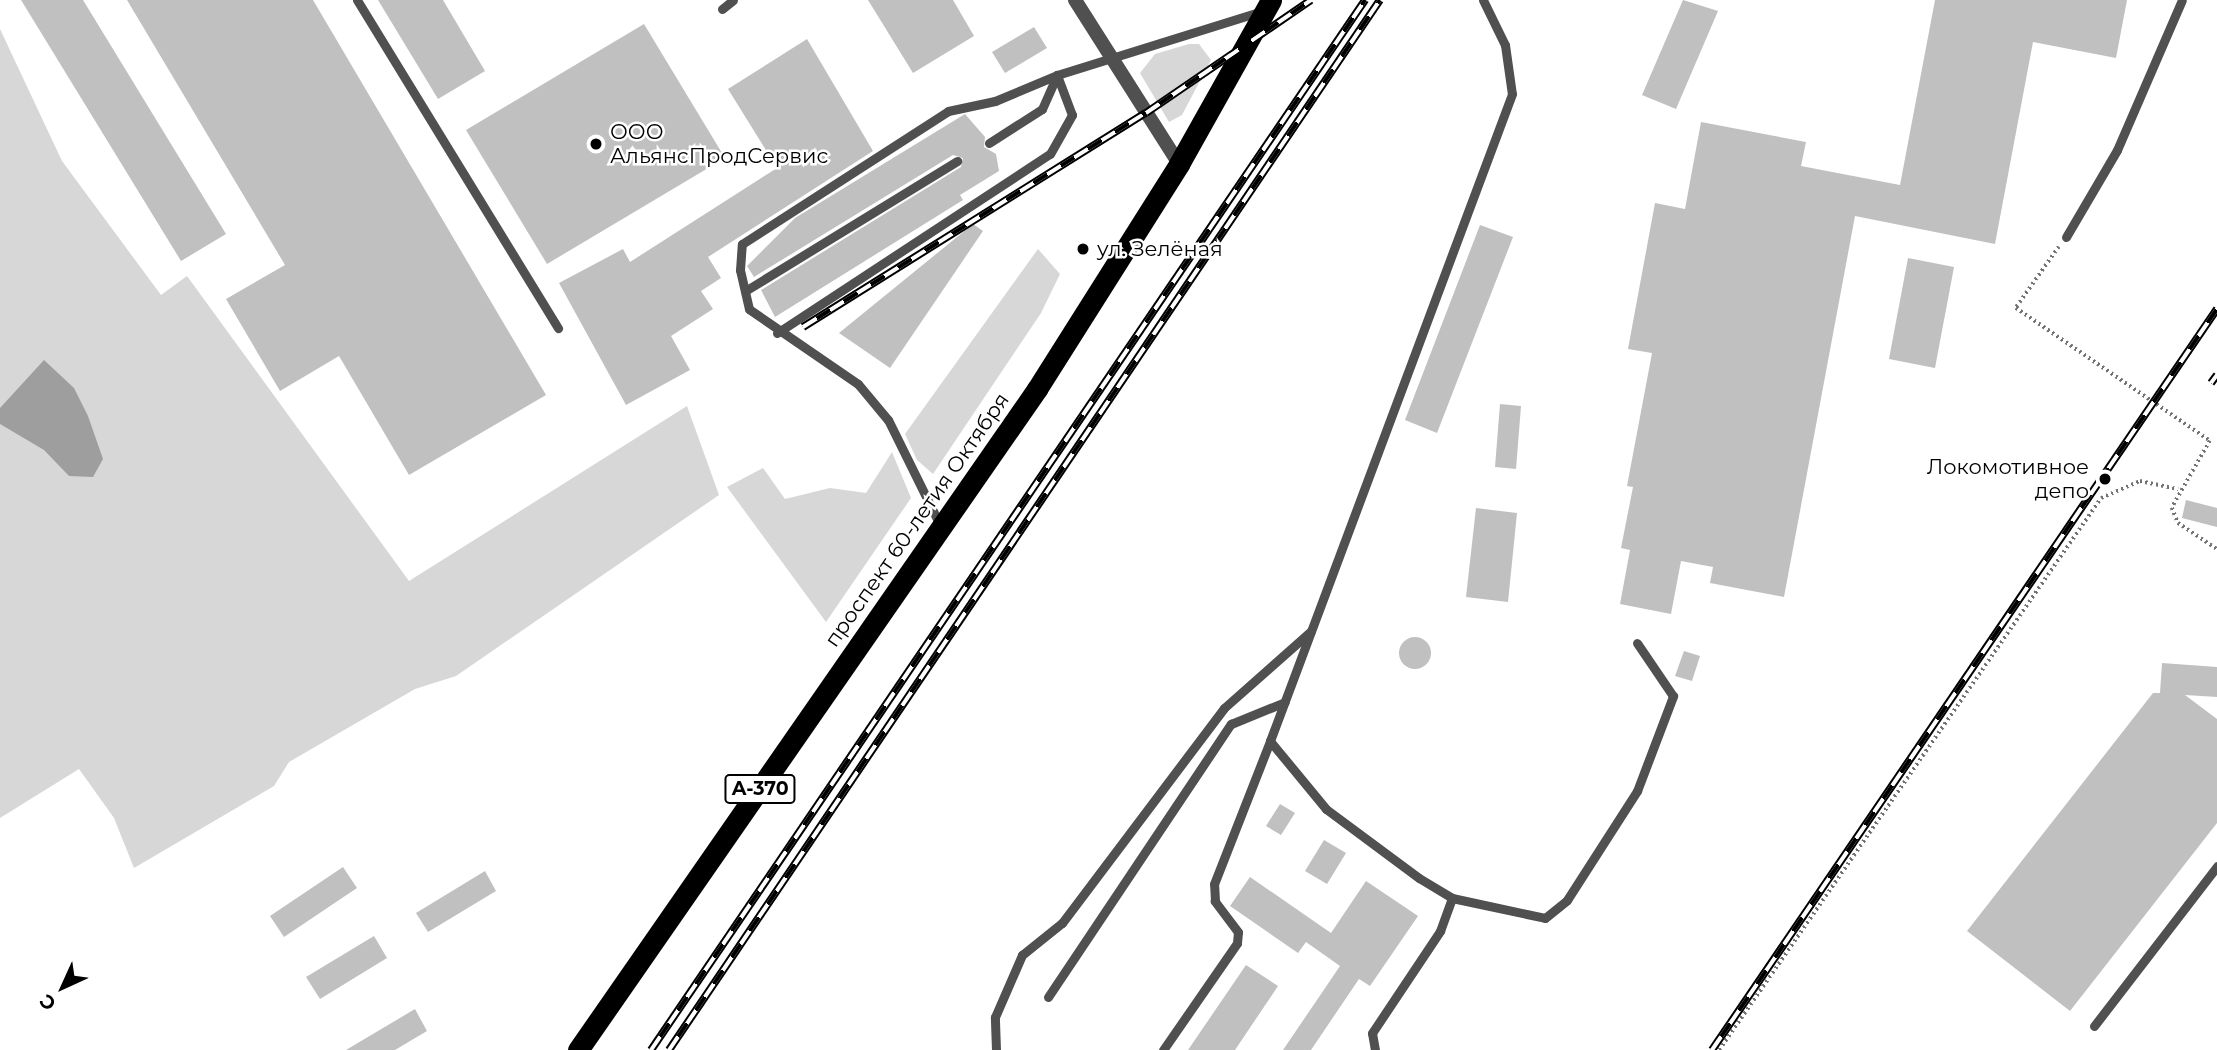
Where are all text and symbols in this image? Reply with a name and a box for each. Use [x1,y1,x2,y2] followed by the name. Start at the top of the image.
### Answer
[610,119,828,169] place label: ООО АльянсПродСервис
[588,136,604,152] marker: ООО АльянсПродСервис
[1097,236,1223,262] place label: ул. Зелёная
[1075,241,1091,257] marker: ул. Зелёная
[819,388,1015,652] street label: проспект 60-летия Октября
[1927,454,2089,504] place label: Локомотивное депо
[2095,469,2115,489] marker: Локомотивное депо
[723,774,797,804] road number: А-370
[28,952,98,1022] north arrow
[35,989,61,1015] text: С

